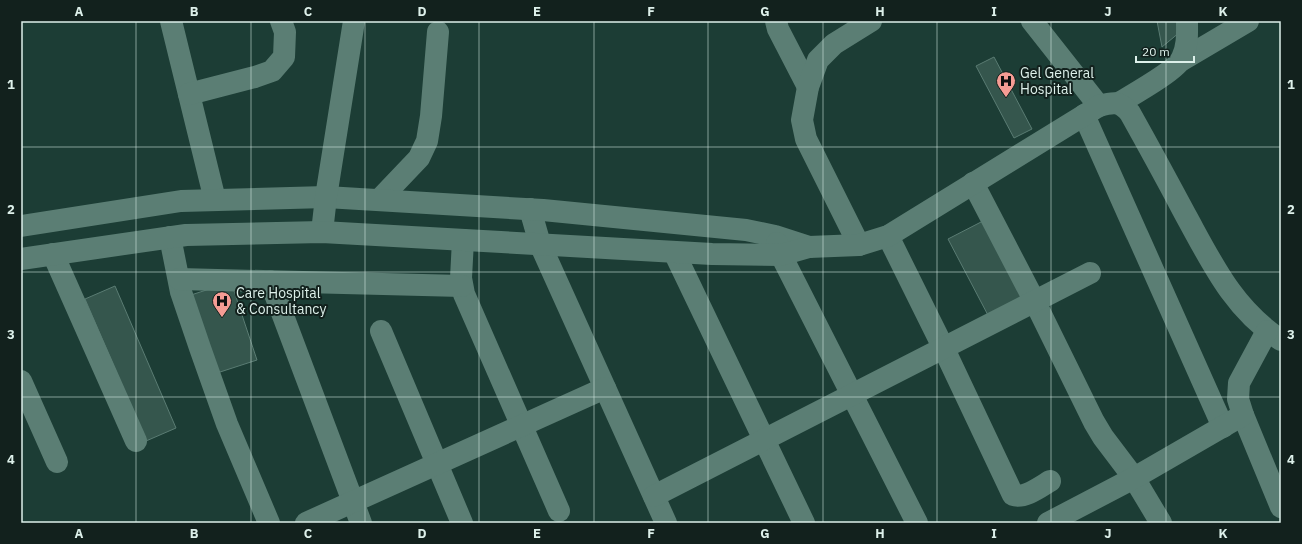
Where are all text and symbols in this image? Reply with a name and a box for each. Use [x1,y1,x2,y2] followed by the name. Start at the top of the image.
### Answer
[75,3,84,20] text: A
[190,3,199,20] text: B
[304,3,313,20] text: C
[417,3,427,20] text: D
[533,3,541,20] text: E
[647,3,655,20] text: F
[760,3,770,20] text: G
[875,3,885,20] text: H
[991,3,997,20] text: I
[1104,3,1112,20] text: J
[1218,3,1228,20] text: K
[1136,38,1194,64] scale bar
[1142,44,1170,59] text: 20 m
[1020,64,1094,98] place label: Gel General Hospital
[995,70,1017,98] hospital icon: Gel General Hospital
[7,76,15,93] text: 1
[1287,76,1295,93] text: 1
[7,201,15,218] text: 2
[1287,201,1295,218] text: 2
[236,284,326,318] place label: Care Hospital & Consultancy
[211,290,233,318] hospital icon: Care Hospital & Consultancy
[7,326,15,343] text: 3
[1287,326,1295,343] text: 3
[7,451,15,468] text: 4
[1287,451,1295,468] text: 4
[75,525,84,542] text: A
[190,525,199,542] text: B
[304,525,313,542] text: C
[417,525,427,542] text: D
[533,525,541,542] text: E
[647,525,655,542] text: F
[760,525,770,542] text: G
[875,525,885,542] text: H
[991,525,997,542] text: I
[1104,525,1112,542] text: J
[1218,525,1228,542] text: K

